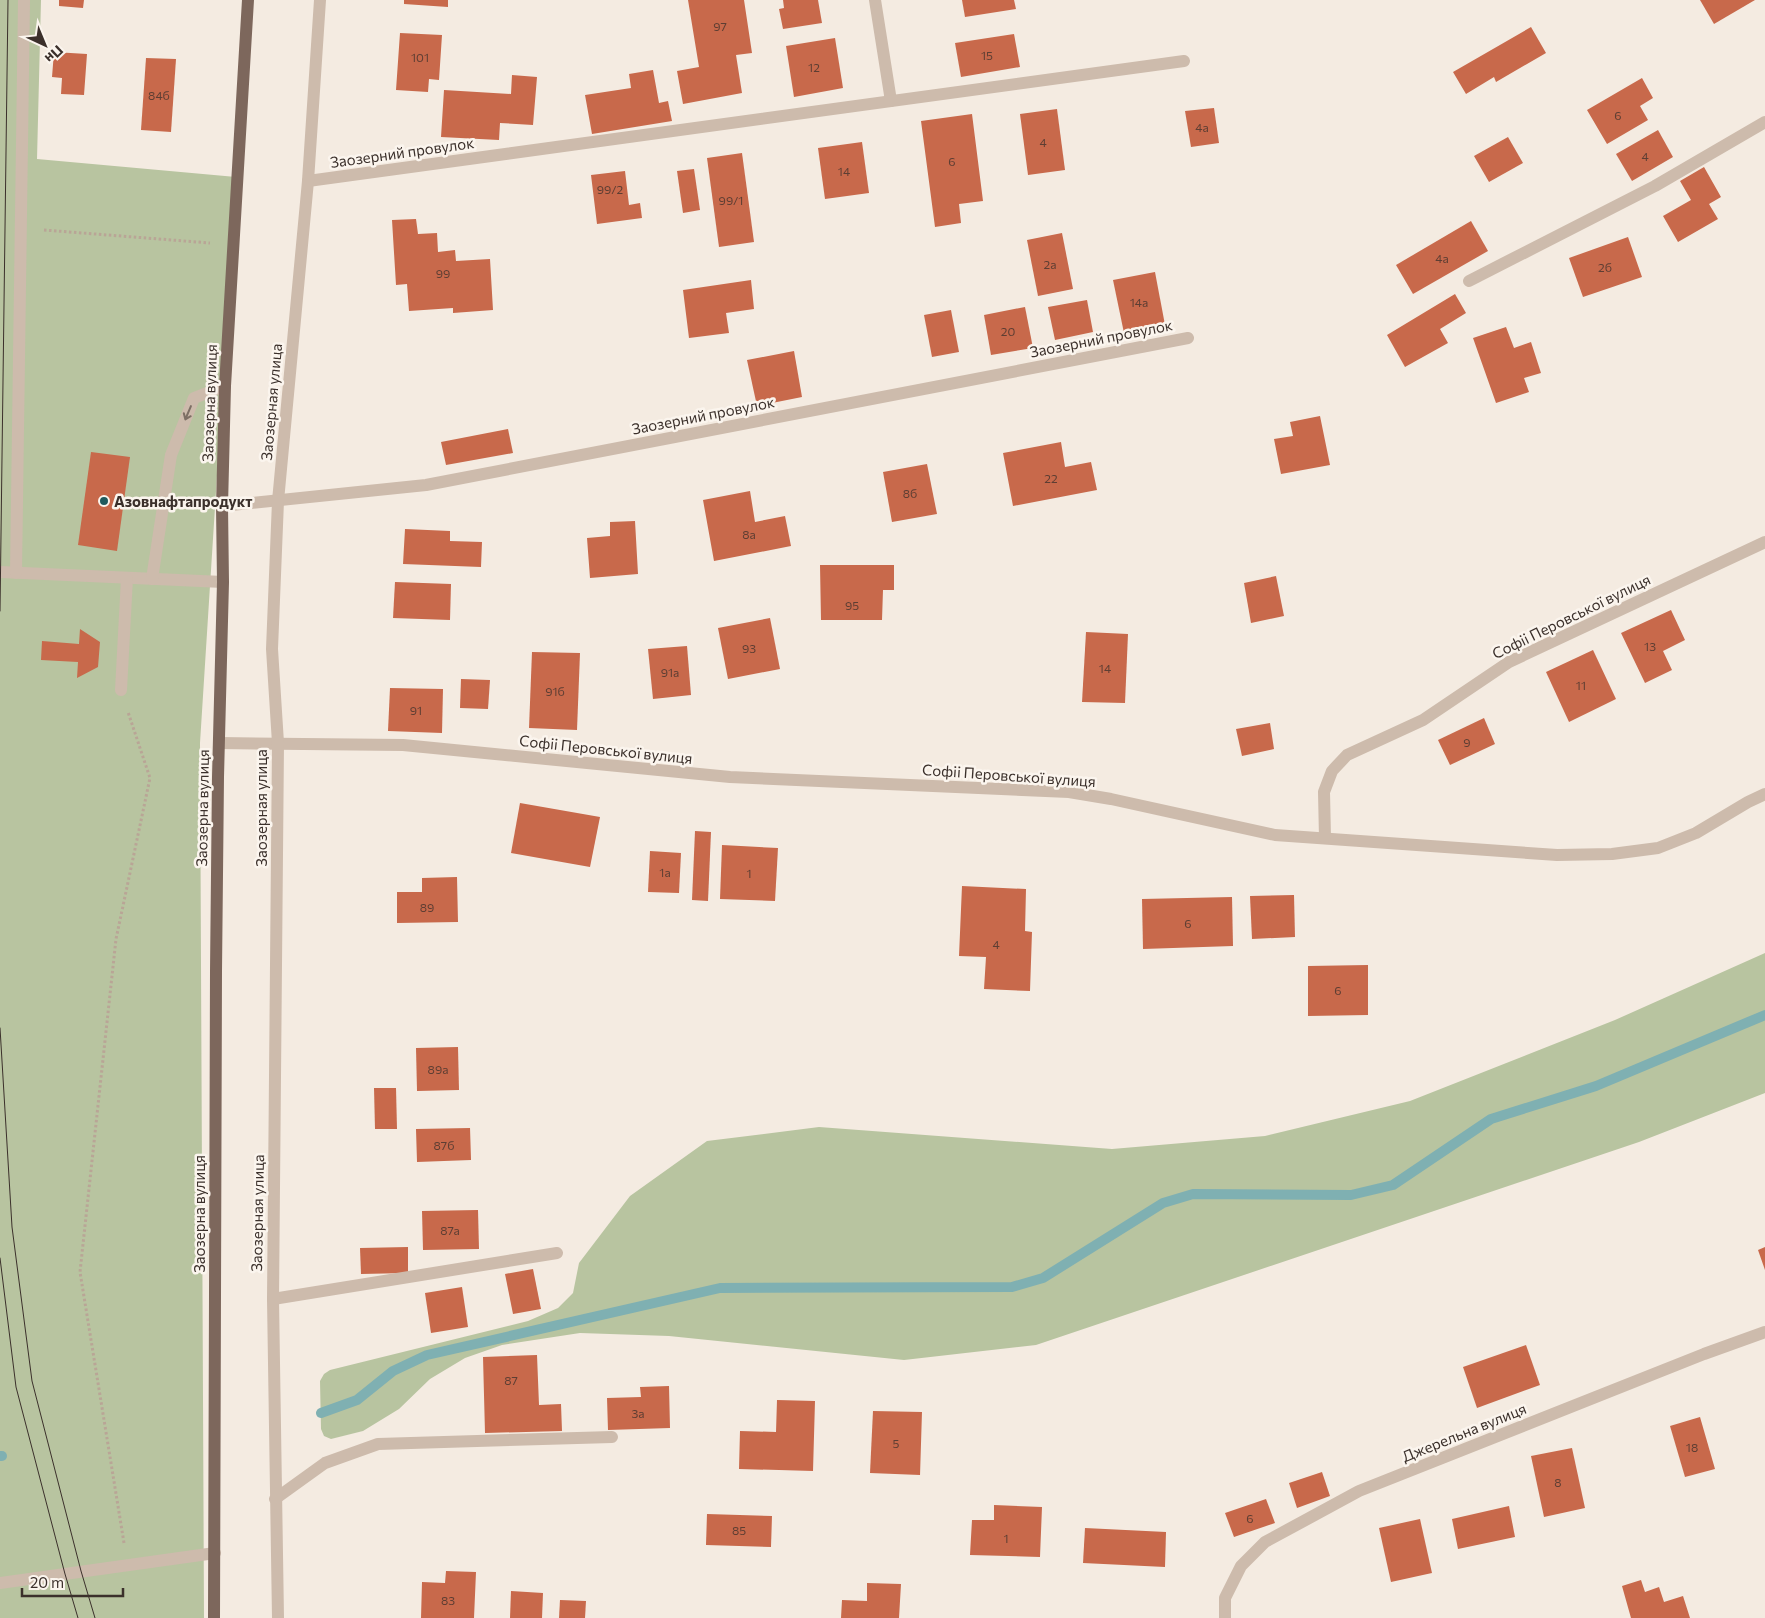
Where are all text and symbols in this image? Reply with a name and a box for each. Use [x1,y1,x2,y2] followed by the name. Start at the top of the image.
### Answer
[713,19,727,33] house number: 97
[20,20,70,70] north arrow
[42,42,67,67] text: Пн
[981,48,993,62] house number: 15
[411,50,429,64] house number: 101
[808,60,820,74] house number: 12
[148,88,170,102] house number: 84б
[1614,108,1622,122] house number: 6
[1195,120,1209,134] house number: 4а
[329,133,475,171] street label: Заозерний провулок
[1039,135,1047,149] house number: 4
[1641,149,1649,163] house number: 4
[948,154,956,168] house number: 6
[838,164,850,178] house number: 14
[597,182,624,196] house number: 99/2
[719,193,743,207] house number: 99/1
[1435,251,1449,265] house number: 4а
[1044,257,1056,271] house number: 2а
[1598,260,1612,274] house number: 2б
[436,266,450,280] house number: 99
[1130,295,1148,309] house number: 14а
[1028,315,1174,361] street label: Заозерний провулок
[1001,324,1015,338] house number: 20
[257,343,285,461] street label: Заозерная улица
[198,344,220,462] street label: Заозерна вулиця
[630,392,776,438] street label: Заозерний провулок
[183,405,193,420] one-way arrow
[1044,471,1058,485] house number: 22
[903,486,917,500] house number: 8б
[114,492,252,510] place label: Азовнафтапродукт
[98,495,110,507] marker: Азовнафтапродукт
[742,527,756,541] house number: 8а
[1489,570,1653,662] street label: Софіі Перовської вулиця
[845,598,859,612] house number: 95
[1644,639,1656,653] house number: 13
[742,641,756,655] house number: 93
[1099,661,1111,675] house number: 14
[661,665,679,679] house number: 91а
[1576,678,1586,692] house number: 11
[545,684,565,698] house number: 91б
[410,703,422,717] house number: 91
[519,731,693,767] street label: Софіі Перовської вулиця
[1463,735,1471,749] house number: 9
[192,749,212,867] street label: Заозерна вулиця
[252,749,270,867] street label: Заозерная улица
[922,760,1096,790] street label: Софіі Перовської вулиця
[659,865,671,879] house number: 1а
[746,866,752,880] house number: 1
[420,900,434,914] house number: 89
[1184,916,1192,930] house number: 6
[992,937,1000,951] house number: 4
[1334,983,1342,997] house number: 6
[428,1062,448,1076] house number: 89а
[434,1138,454,1152] house number: 87б
[247,1154,267,1272] street label: Заозерная улица
[190,1155,208,1273] street label: Заозерна вулиця
[440,1223,460,1237] house number: 87а
[504,1373,518,1387] house number: 87
[1399,1399,1529,1465] street label: Джерельна вулиця
[631,1406,645,1420] house number: 3а
[893,1436,900,1450] house number: 5
[1686,1440,1698,1454] house number: 18
[1554,1475,1562,1489] house number: 8
[1246,1511,1254,1525] house number: 6
[732,1523,746,1537] house number: 85
[1003,1531,1009,1545] house number: 1
[22,1566,124,1598] scale bar
[30,1573,64,1591] text: 20 m
[441,1593,455,1607] house number: 83

